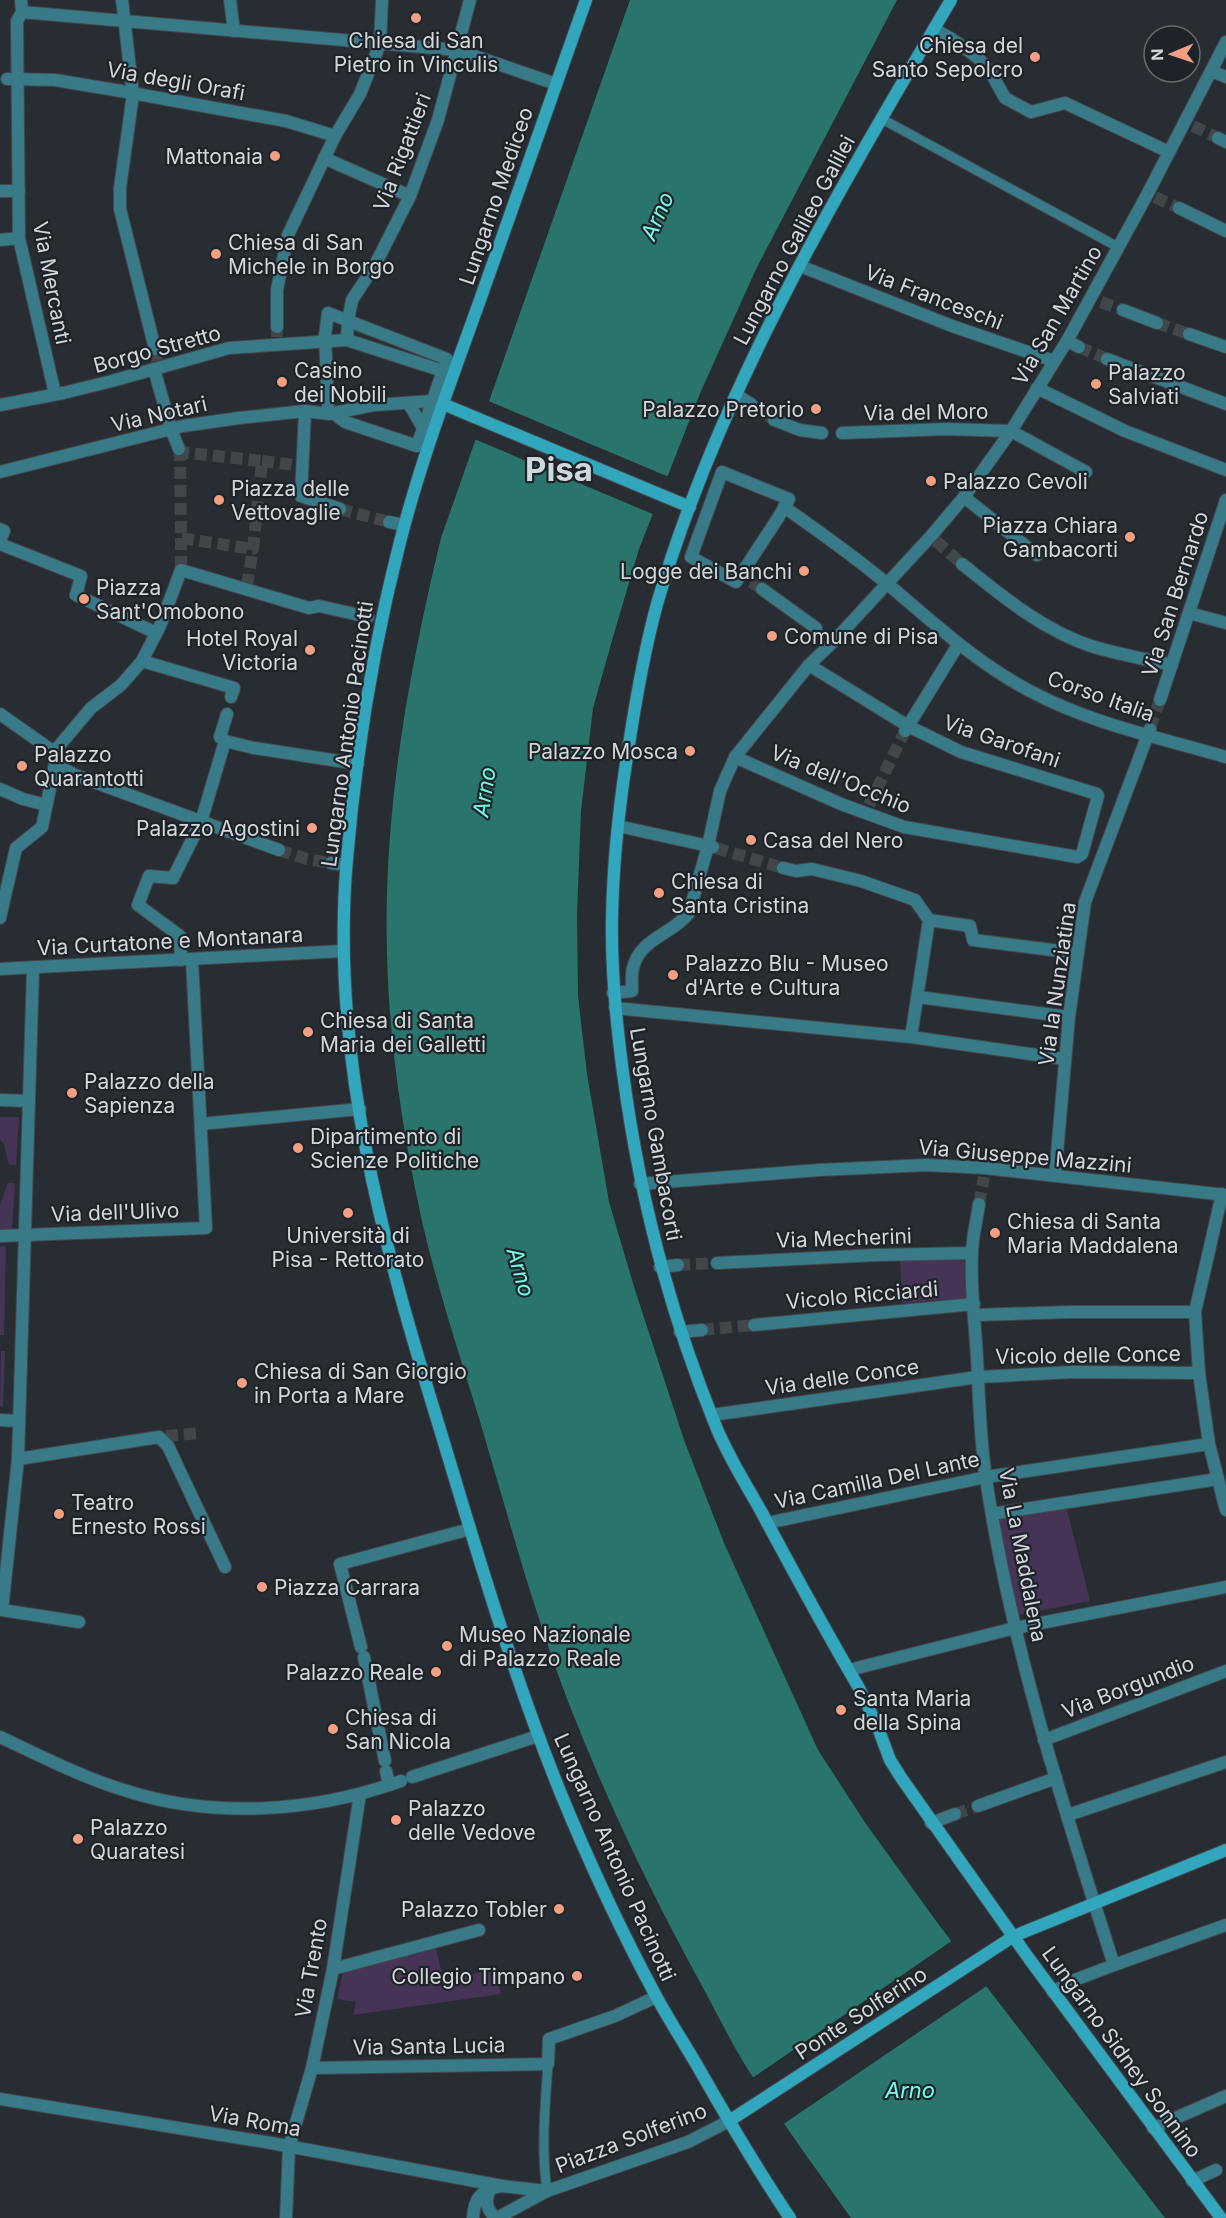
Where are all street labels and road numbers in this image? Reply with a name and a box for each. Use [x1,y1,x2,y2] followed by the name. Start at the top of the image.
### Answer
[105,57,247,105] street label: Via degli Orafi
[368,89,436,215] street label: Via Rigattieri
[454,104,538,288] street label: Lungarno Mediceo
[728,131,860,349] street label: Lungarno Galileo Galilei
[28,220,76,346] street label: Via Mercanti
[1007,241,1107,389] street label: Via San Martino
[861,259,1007,335] street label: Via Franceschi
[90,320,224,378] street label: Borgo Stretto
[109,391,209,437] street label: Via Notari
[863,398,989,426] street label: Via del Moro
[1136,508,1214,680] street label: Via San Bernardo
[316,599,378,869] street label: Lungarno Antonio Pacinotti
[1044,665,1158,727] street label: Corso Italia
[940,709,1064,773] street label: Via Garofani
[767,740,915,818] street label: Via dell'Occhio
[1033,900,1081,1068] street label: Via la Nunziatina
[36,922,304,960] street label: Via Curtatone e Montanara
[625,1025,687,1243] street label: Lungarno Gambacorti
[917,1134,1133,1178] street label: Via Giuseppe Mazzini
[50,1197,180,1227] street label: Via dell'Ulivo
[776,1223,912,1253] street label: Via Mecherini
[785,1276,939,1314] street label: Vicolo Ricciardi
[995,1341,1181,1369] street label: Vicolo delle Conce
[763,1354,921,1400] street label: Via delle Conce
[772,1446,982,1514] street label: Via Camilla Del Lante
[994,1466,1052,1644] street label: Via La Maddalena
[1058,1650,1198,1724] street label: Via Borgundio
[549,1729,681,1985] street label: Lungarno Antonio Pacinotti
[290,1916,332,2020] street label: Via Trento
[1037,1942,1207,2162] street label: Lungarno Sidney Sonnino
[790,1961,932,2065] street label: Ponte Solferino
[352,2032,506,2060] street label: Via Santa Lucia
[552,2098,710,2178] street label: Piazza Solferino
[207,2101,303,2141] street label: Via Roma

